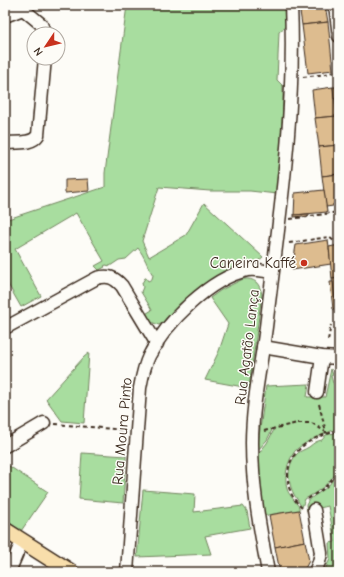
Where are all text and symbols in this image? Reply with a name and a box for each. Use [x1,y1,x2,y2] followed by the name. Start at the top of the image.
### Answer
[26,26,66,66] north arrow
[31,45,46,58] text: N
[210,254,296,272] place label: Caneira Kaffé
[299,258,309,268] marker: Caneira Kaffé
[231,288,263,406] street label: Rua Agatão Lança
[108,376,136,486] street label: Rua Moura Pinto

